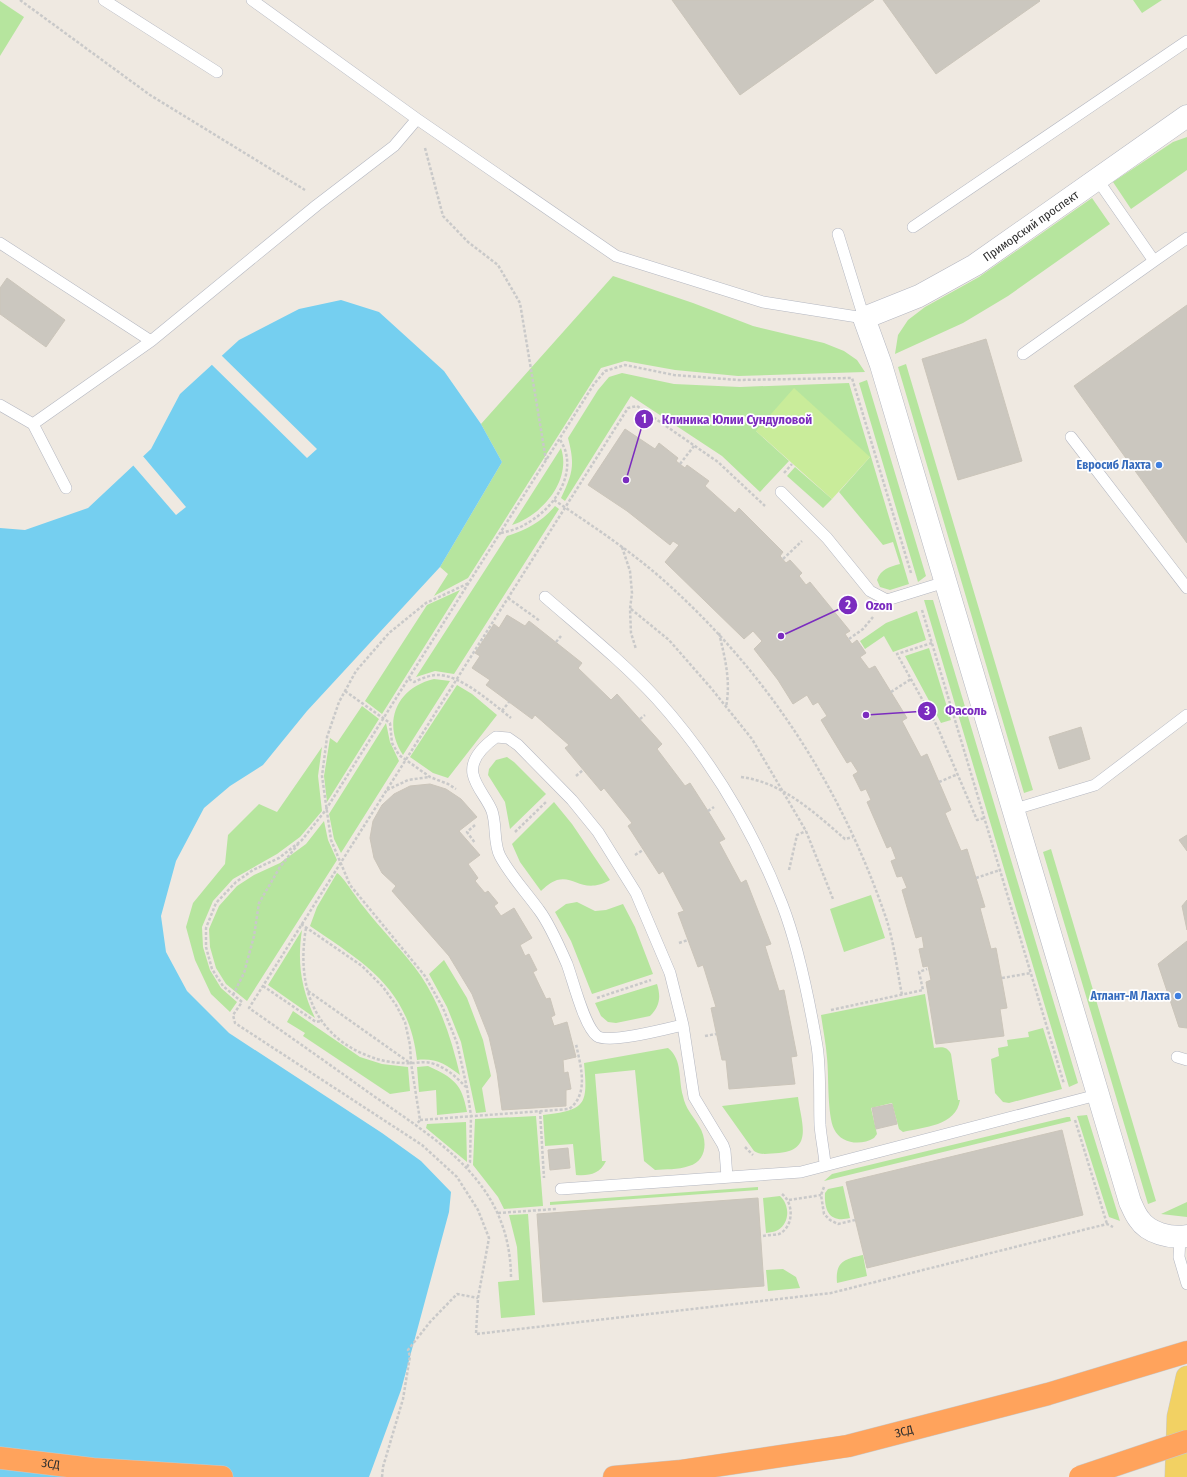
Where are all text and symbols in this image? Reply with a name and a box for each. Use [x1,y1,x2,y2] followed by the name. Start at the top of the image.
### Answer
[980,188,1082,264] street label: Приморский проспект
[634,406,820,431] callout: Клиника Юлии Сундуловой
[641,412,647,426] text: 1
[662,412,812,427] text: Клиника Юлии Сундуловой
[1077,458,1151,472] place label: Евросиб Лахта
[1154,460,1164,470] marker: Евросиб Лахта
[838,593,901,618] callout: Ozon
[844,598,851,612] text: 2
[865,598,893,613] text: Ozon
[917,698,995,723] callout: Фасоль
[945,703,987,718] text: Фасоль
[923,704,930,718] text: 3
[1089,989,1170,1003] place label: Атлант-М Лахта
[1173,991,1183,1001] marker: Атлант-М Лахта
[893,1422,915,1441] street label: ЗСД
[41,1456,61,1472] street label: ЗСД

